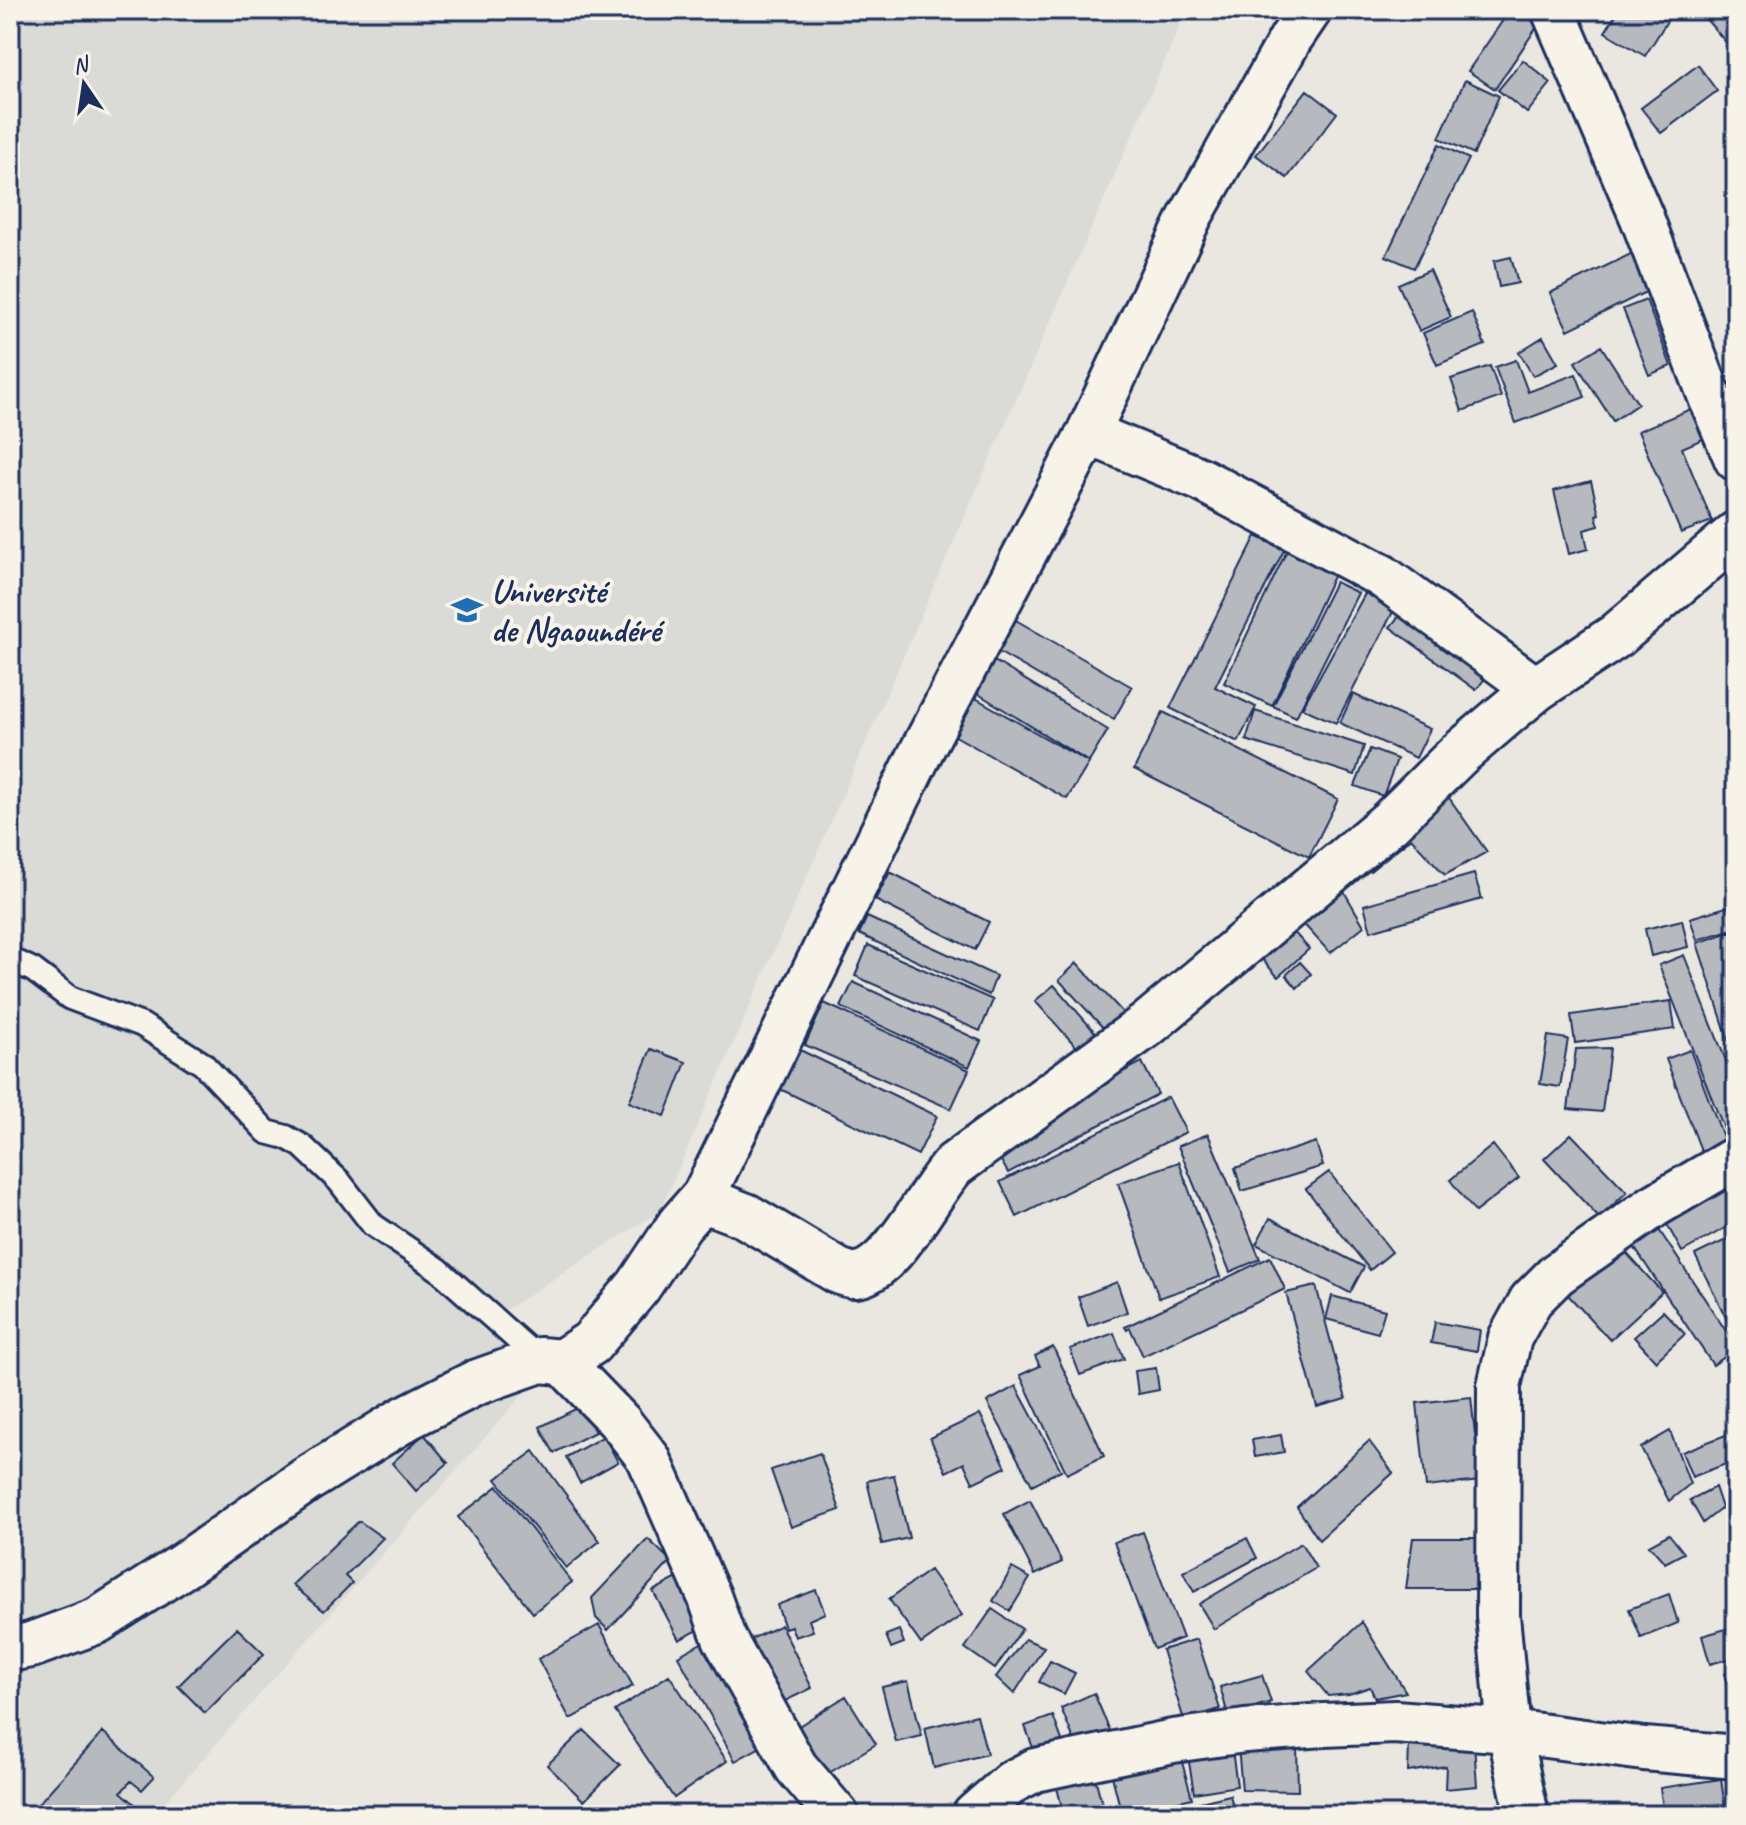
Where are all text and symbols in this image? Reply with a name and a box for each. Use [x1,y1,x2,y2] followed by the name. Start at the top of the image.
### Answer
[44,44,124,124] north arrow
[70,50,93,81] text: N
[491,569,665,651] place label: Université de Ngaoundéré
[450,593,484,627] school or university icon: Université de Ngaoundéré

